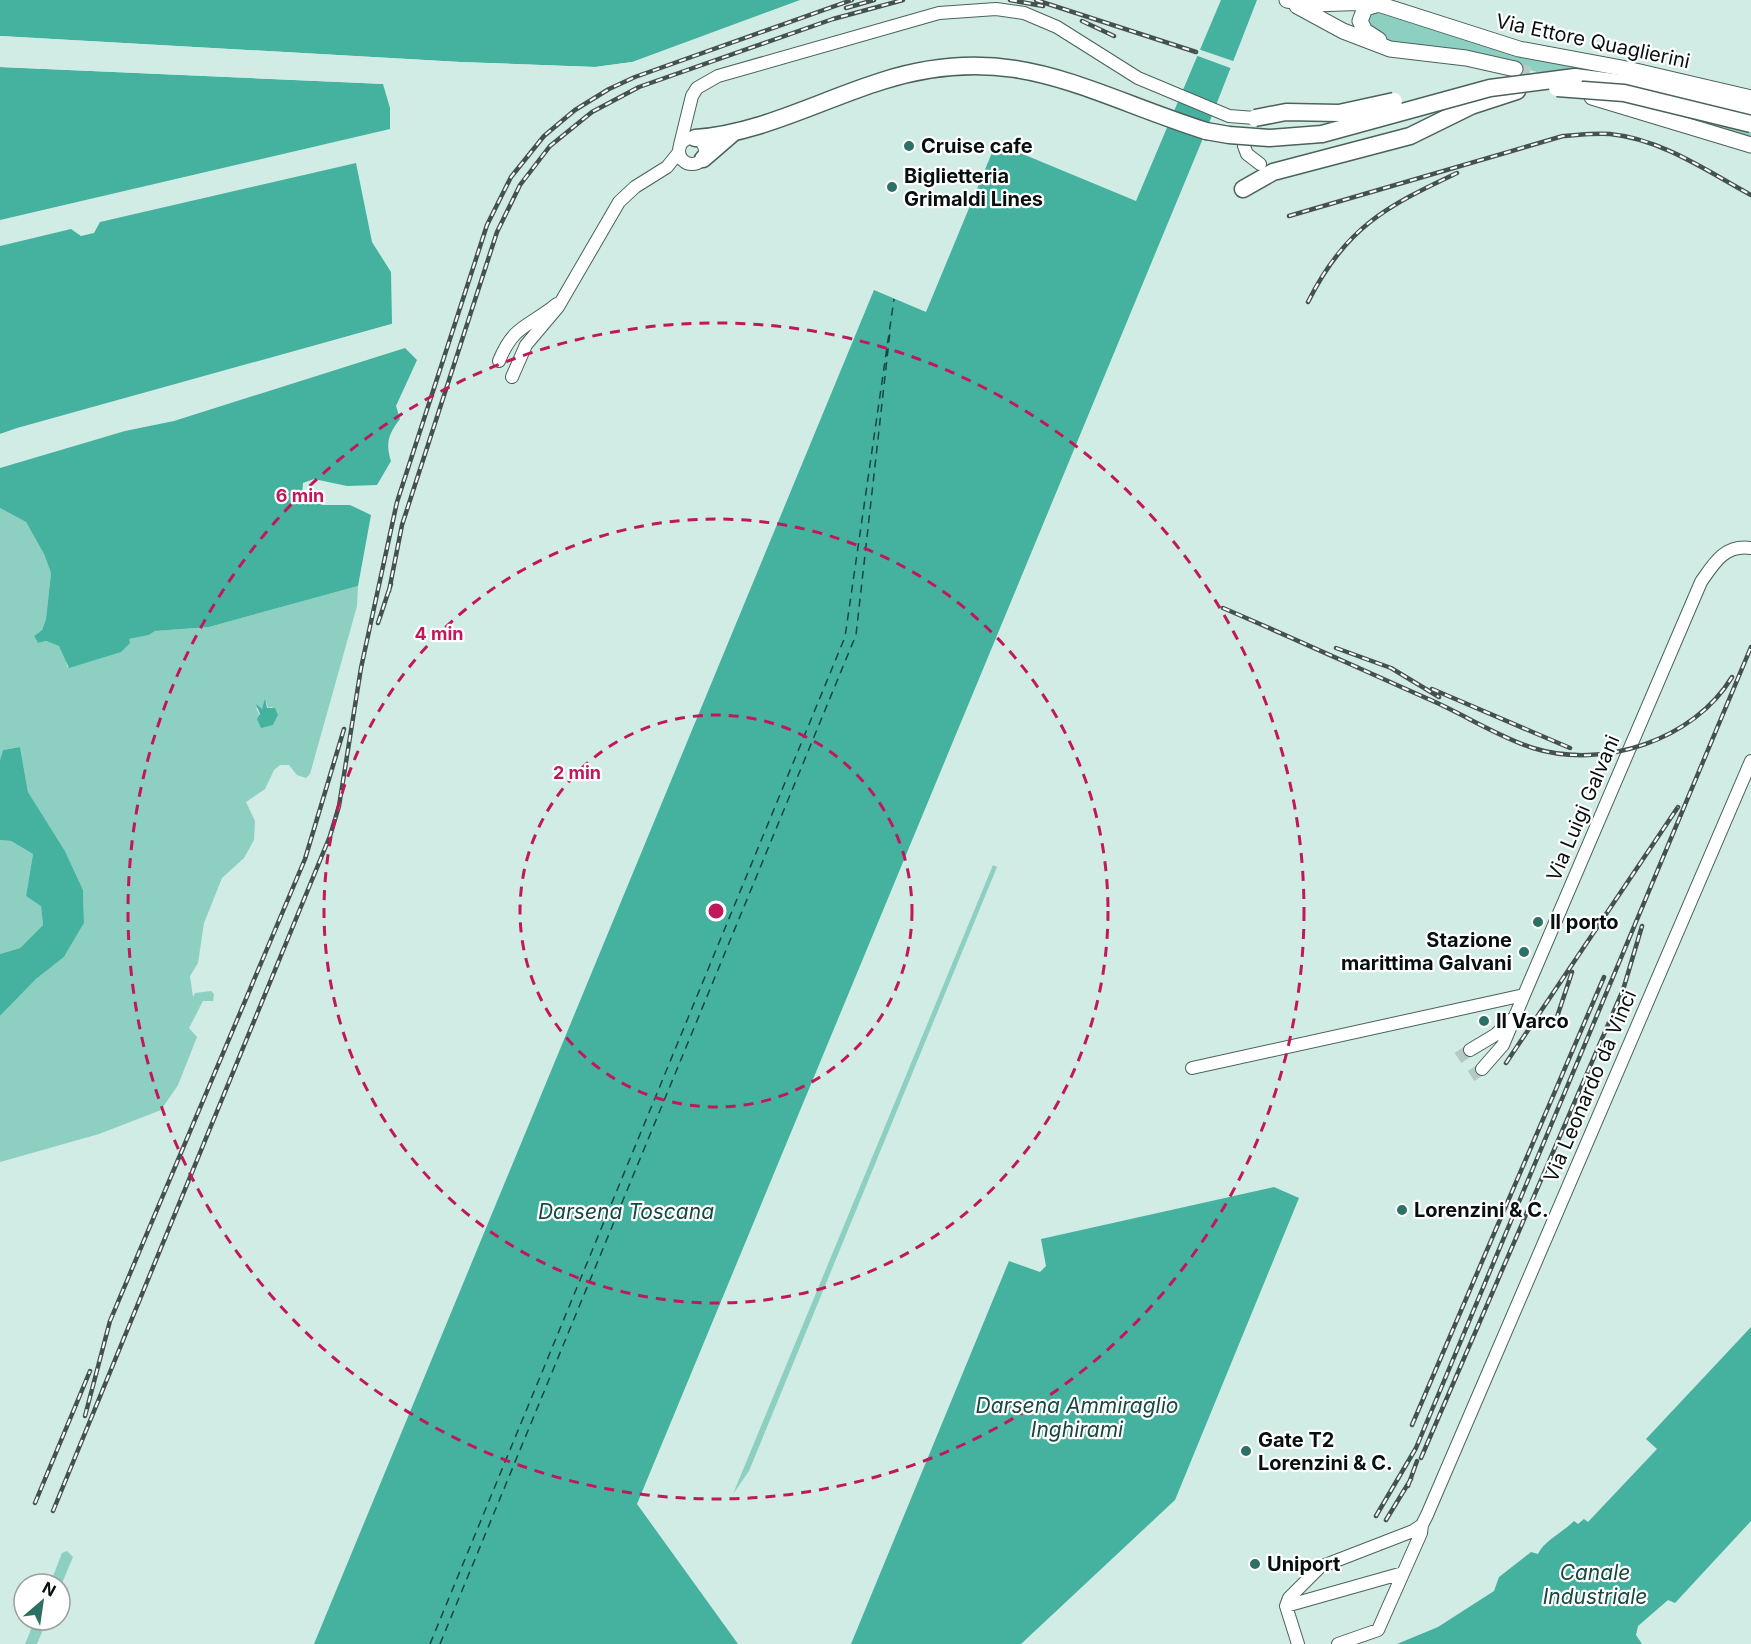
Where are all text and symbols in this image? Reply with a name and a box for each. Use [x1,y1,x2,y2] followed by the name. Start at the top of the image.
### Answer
[1494,9,1692,73] street label: Via Ettore Quaglierini
[921,134,1033,158] place label: Cruise cafe
[902,139,916,153] marker: Cruise cafe
[904,164,1043,211] place label: Biglietteria Grimaldi Lines
[885,180,899,194] marker: Biglietteria Grimaldi Lines
[276,485,324,506] text: 6 min
[415,623,463,644] text: 4 min
[1541,731,1625,885] street label: Via Luigi Galvani
[553,762,601,783] text: 2 min
[706,901,726,921] centre of rings
[1550,910,1619,934] place label: Il porto
[1531,915,1545,929] marker: Il porto
[1341,928,1512,975] place label: Stazione marittima Galvani
[1517,945,1531,959] marker: Stazione marittima Galvani
[1539,986,1641,1186] street label: Via Leonardo da Vinci
[1496,1009,1569,1033] place label: Il Varco
[1477,1014,1491,1028] marker: Il Varco
[1414,1198,1549,1222] place label: Lorenzini & C.
[538,1199,714,1224] water label: Darsena Toscana
[1395,1203,1409,1217] marker: Lorenzini & C.
[976,1393,1178,1442] water label: Darsena Ammiraglio Inghirami
[1258,1428,1393,1475] place label: Gate T2 Lorenzini & C.
[1239,1444,1253,1458] marker: Gate T2 Lorenzini & C.
[1267,1552,1340,1576] place label: Uniport
[1248,1557,1262,1571] marker: Uniport
[1543,1560,1647,1609] water label: Canale Industriale
[12,1572,72,1632] north arrow
[39,1577,59,1601] text: N

